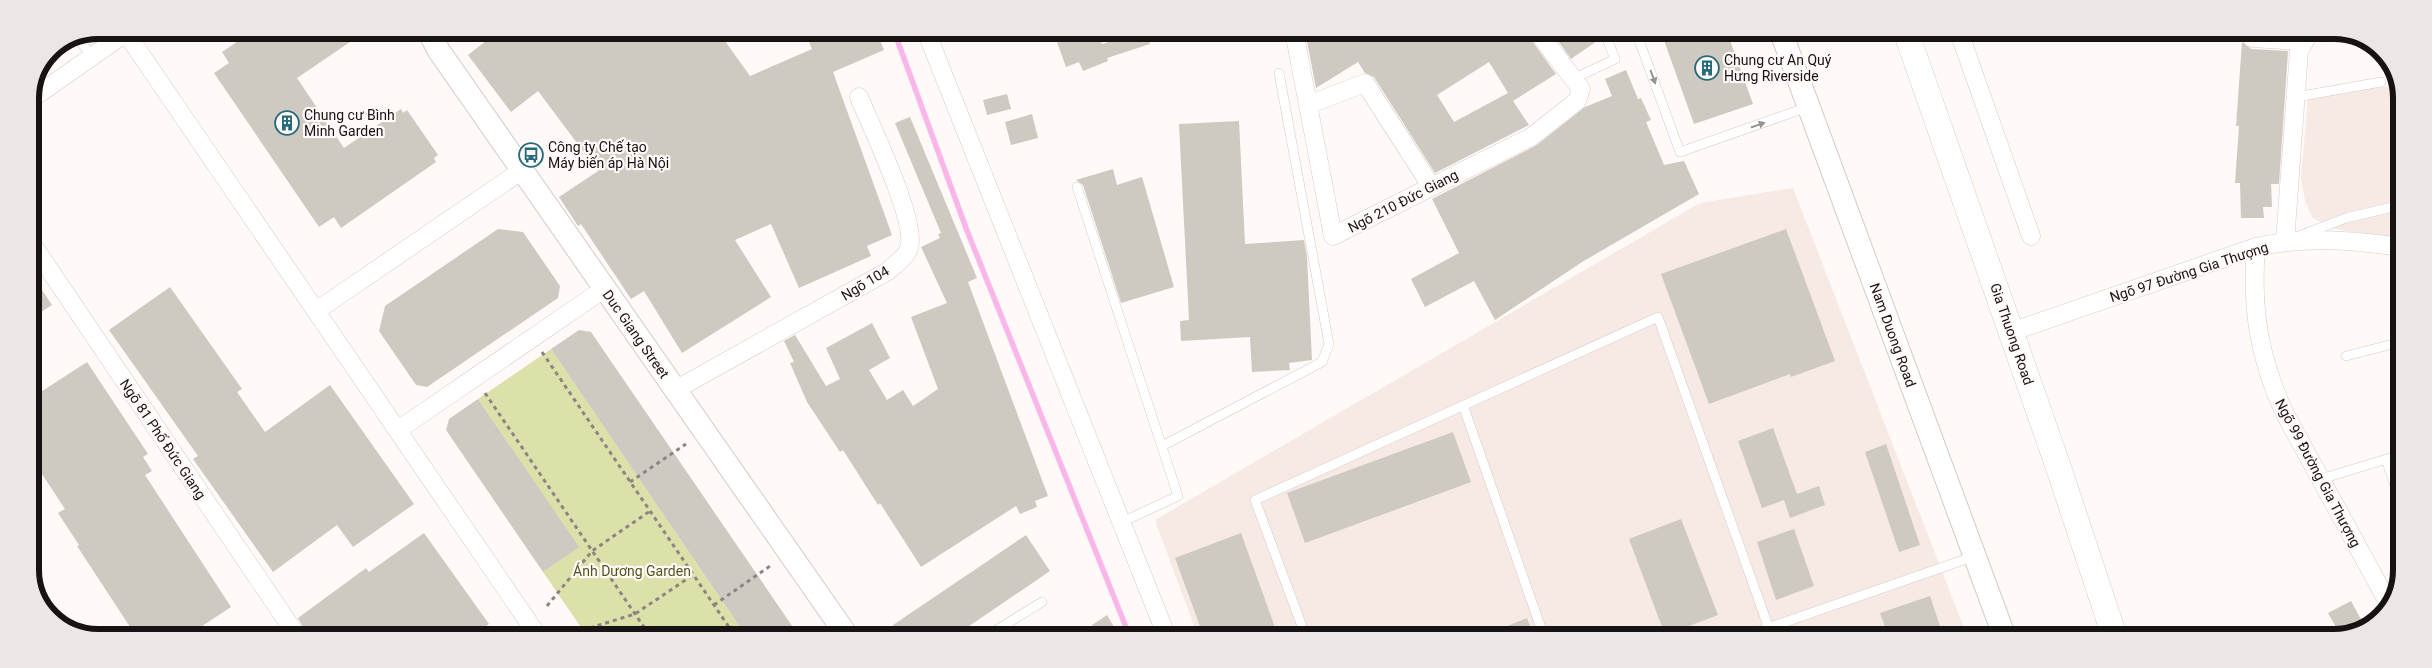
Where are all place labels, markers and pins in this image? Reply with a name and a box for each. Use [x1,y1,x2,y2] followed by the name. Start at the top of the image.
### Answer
[1724,52,1832,84] place label: Chung cư An Quý Hưng Riverside
[1694,55,1720,81] building icon: Chung cư An Quý Hưng Riverside
[304,107,395,139] place label: Chung cư Bình Minh Garden
[274,110,300,136] building icon: Chung cư Bình Minh Garden
[548,139,669,171] place label: Công ty Chế tạo Máy biến áp Hà Nội
[518,142,544,168] bus stop icon: Công ty Chế tạo Máy biến áp Hà Nội

